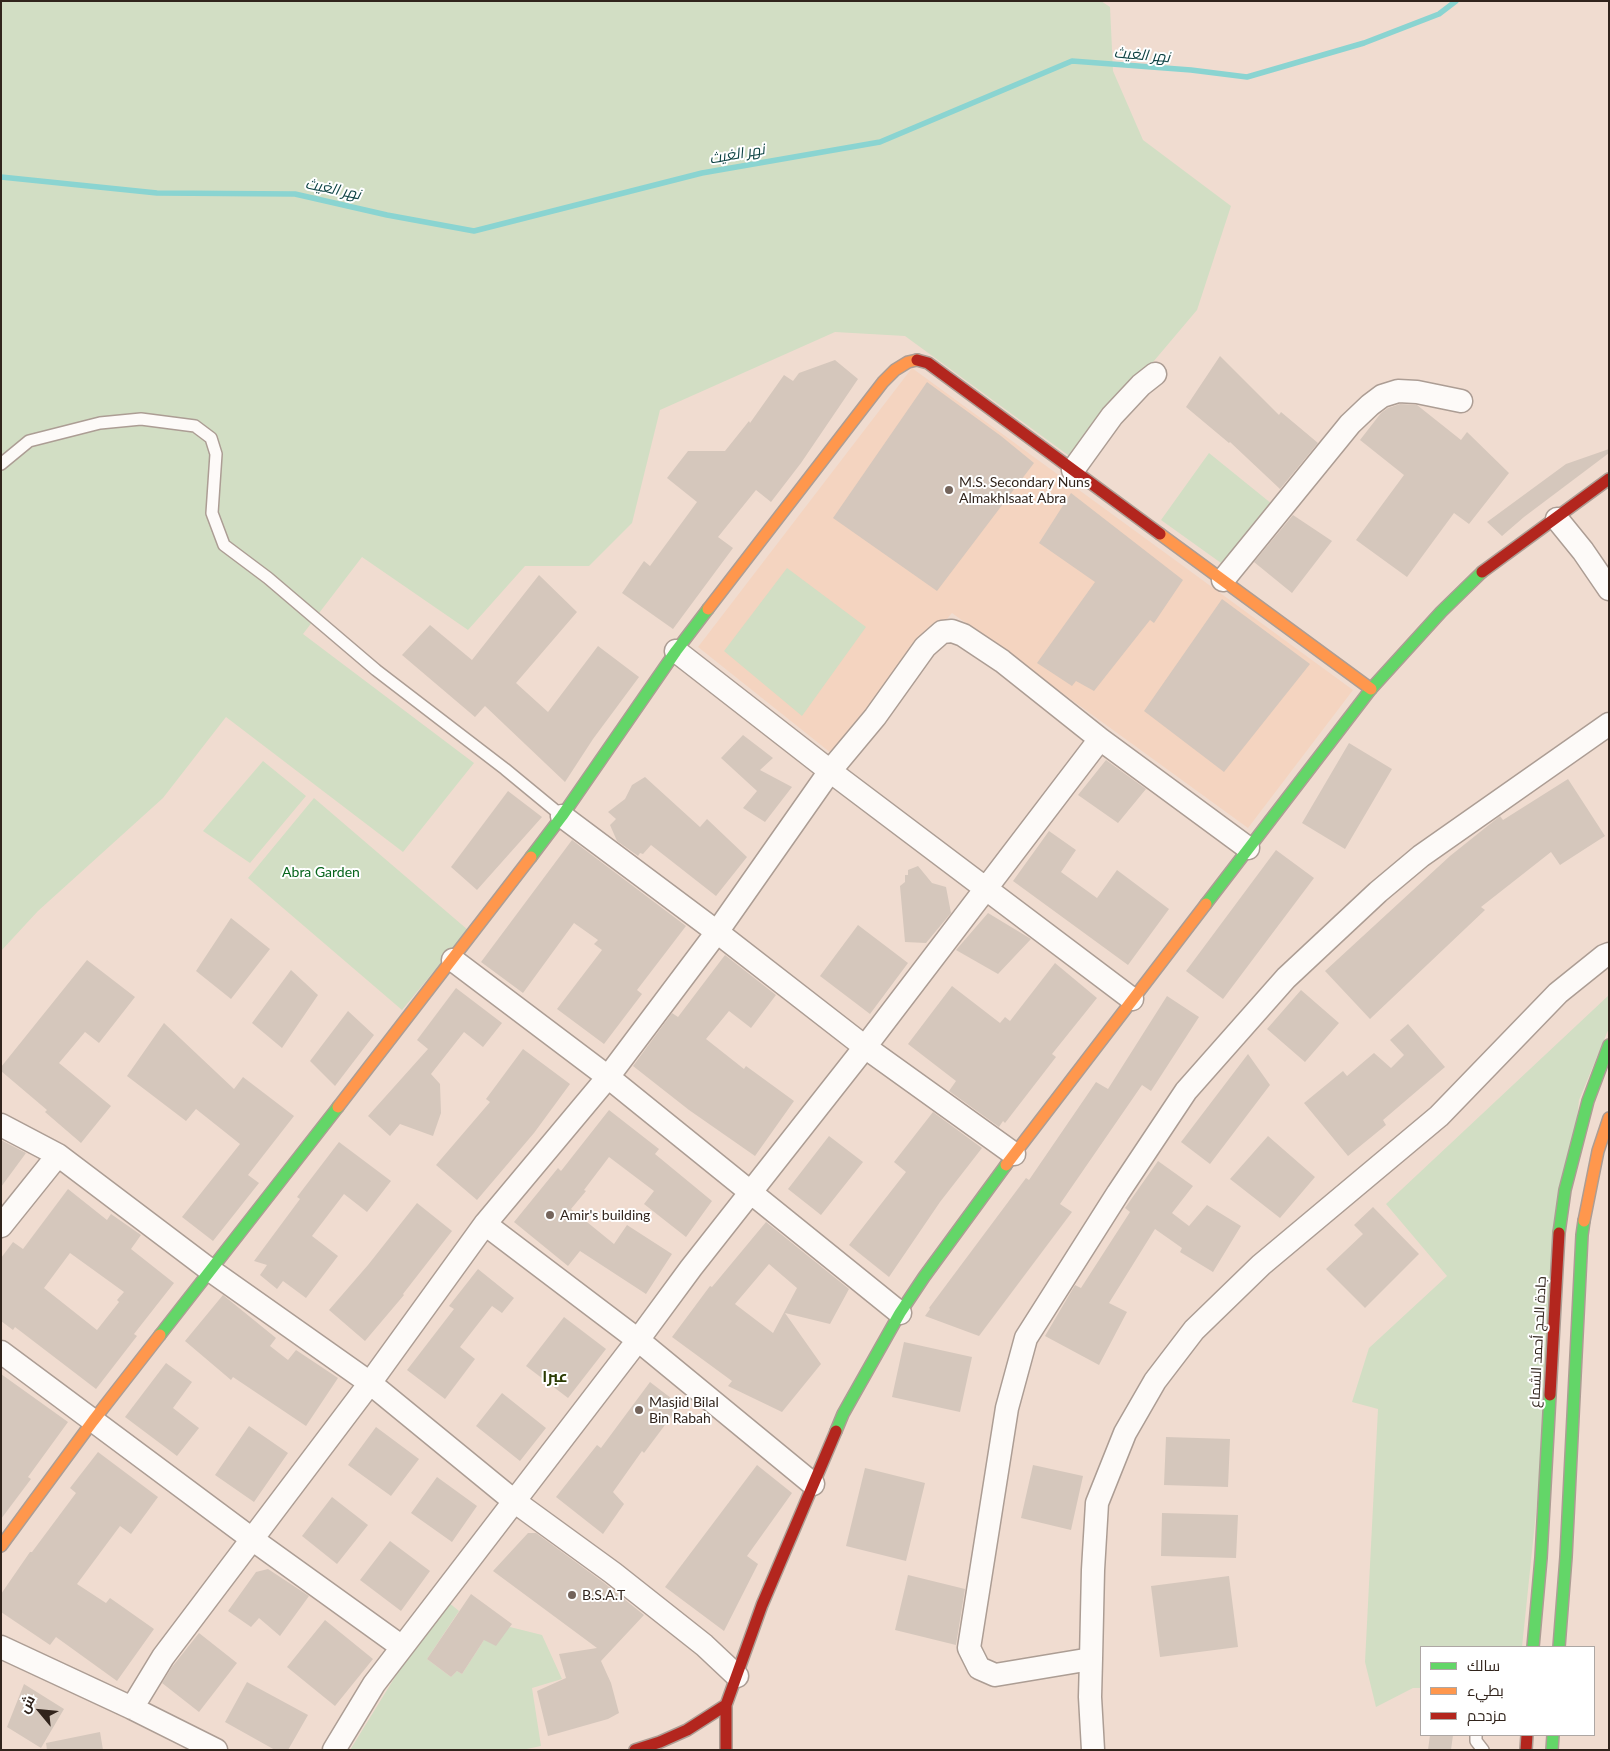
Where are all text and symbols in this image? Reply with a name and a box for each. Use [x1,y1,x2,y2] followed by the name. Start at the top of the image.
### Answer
[1113,44,1171,66] water label: نهر الغيث
[708,140,766,168] water label: نهر الغيث
[304,174,362,204] water label: نهر الغيث
[959,474,1090,507] place label: M.S. Secondary Nuns Almakhlsaat Abra
[943,484,955,496] marker: M.S. Secondary Nuns Almakhlsaat Abra
[282,864,360,880] park label: Abra Garden
[560,1207,650,1223] place label: Amir's building
[544,1209,556,1221] marker: Amir's building
[1526,1276,1550,1408] street label: جادة الحج أحمد الشماع
[542,1367,568,1387] district label: عبرا
[649,1394,719,1426] place label: Masjid Bilal Bin Rabah
[633,1404,645,1416] marker: Masjid Bilal Bin Rabah
[582,1587,625,1603] place label: B.S.A.T
[566,1589,578,1601] marker: B.S.A.T
[1420,1646,1595,1736] legend
[1467,1656,1500,1674] text: سالك
[1467,1681,1504,1699] text: بطيء
[15,1686,65,1736] north arrow
[15,1692,38,1716] text: ش
[1467,1706,1507,1724] text: مزدحم

